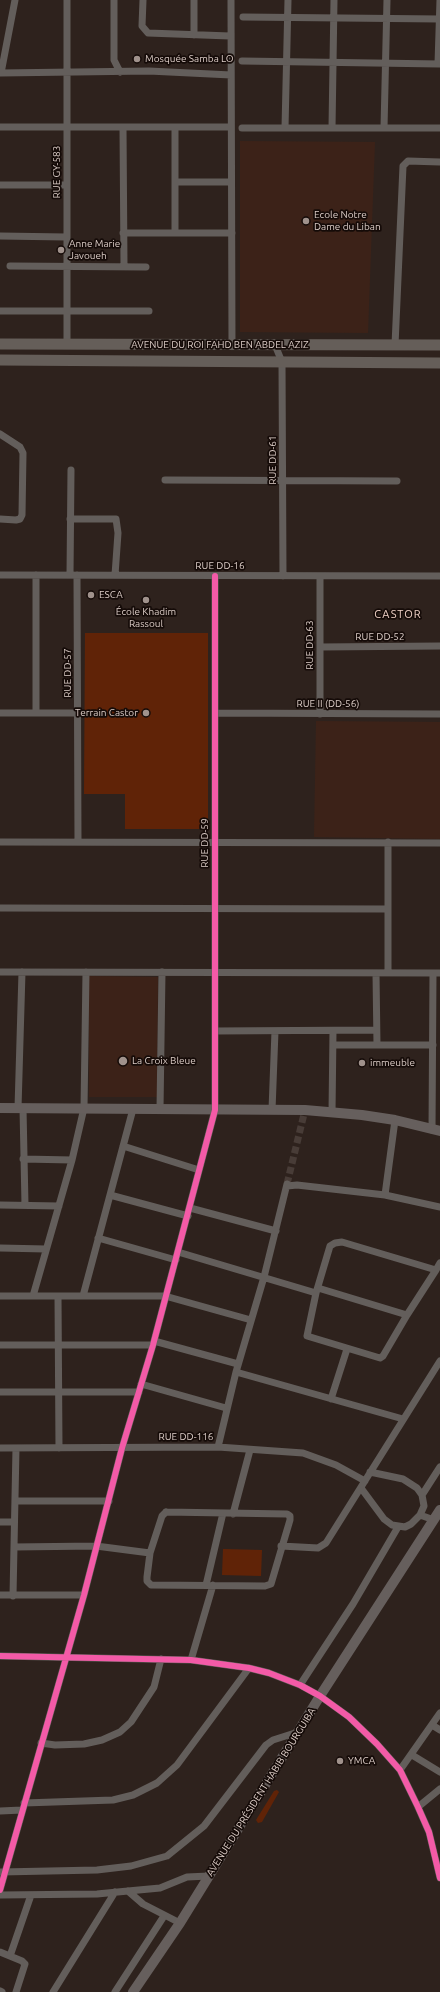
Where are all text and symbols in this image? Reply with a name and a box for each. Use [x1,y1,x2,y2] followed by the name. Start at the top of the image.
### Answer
[145,53,234,65] place label: Mosquée Samba LO
[132,54,142,64] marker: Mosquée Samba LO
[51,146,63,198] street label: RUE GY-583
[314,209,381,232] place label: Ecole Notre Dame du Liban
[301,216,311,226] marker: Ecole Notre Dame du Liban
[69,238,120,262] place label: Anne Marie Javoueh
[56,245,66,255] marker: Anne Marie Javoueh
[131,339,309,351] street label: AVENUE DU ROI FAHD BEN ABDEL AZIZ
[267,435,279,485] street label: RUE DD-61
[195,560,245,572] street label: RUE DD-16
[99,589,123,601] place label: ESCA
[86,590,96,600] marker: ESCA
[141,595,151,605] marker: École Khadim Rassoul
[116,606,176,630] place label: École Khadim Rassoul
[374,607,422,621] district label: CASTOR
[304,620,316,670] street label: RUE DD-63
[355,631,405,643] street label: RUE DD-52
[62,648,74,698] street label: RUE DD-57
[297,698,359,710] street label: RUE II (DD-56)
[75,707,138,719] place label: Terrain Castor
[141,708,151,718] marker: Terrain Castor
[199,818,211,868] street label: RUE DD-59
[117,1055,129,1067] marker: La Croix Bleue
[132,1055,196,1067] place label: La Croix Bleue
[370,1057,415,1069] place label: immeuble
[357,1058,367,1068] marker: immeuble
[159,1431,213,1443] street label: RUE DD-116
[204,1706,318,1878] street label: AVENUE DU PRÉSIDENT HABIB BOURGUIBA
[348,1755,375,1767] place label: YMCA
[335,1756,345,1766] marker: YMCA

